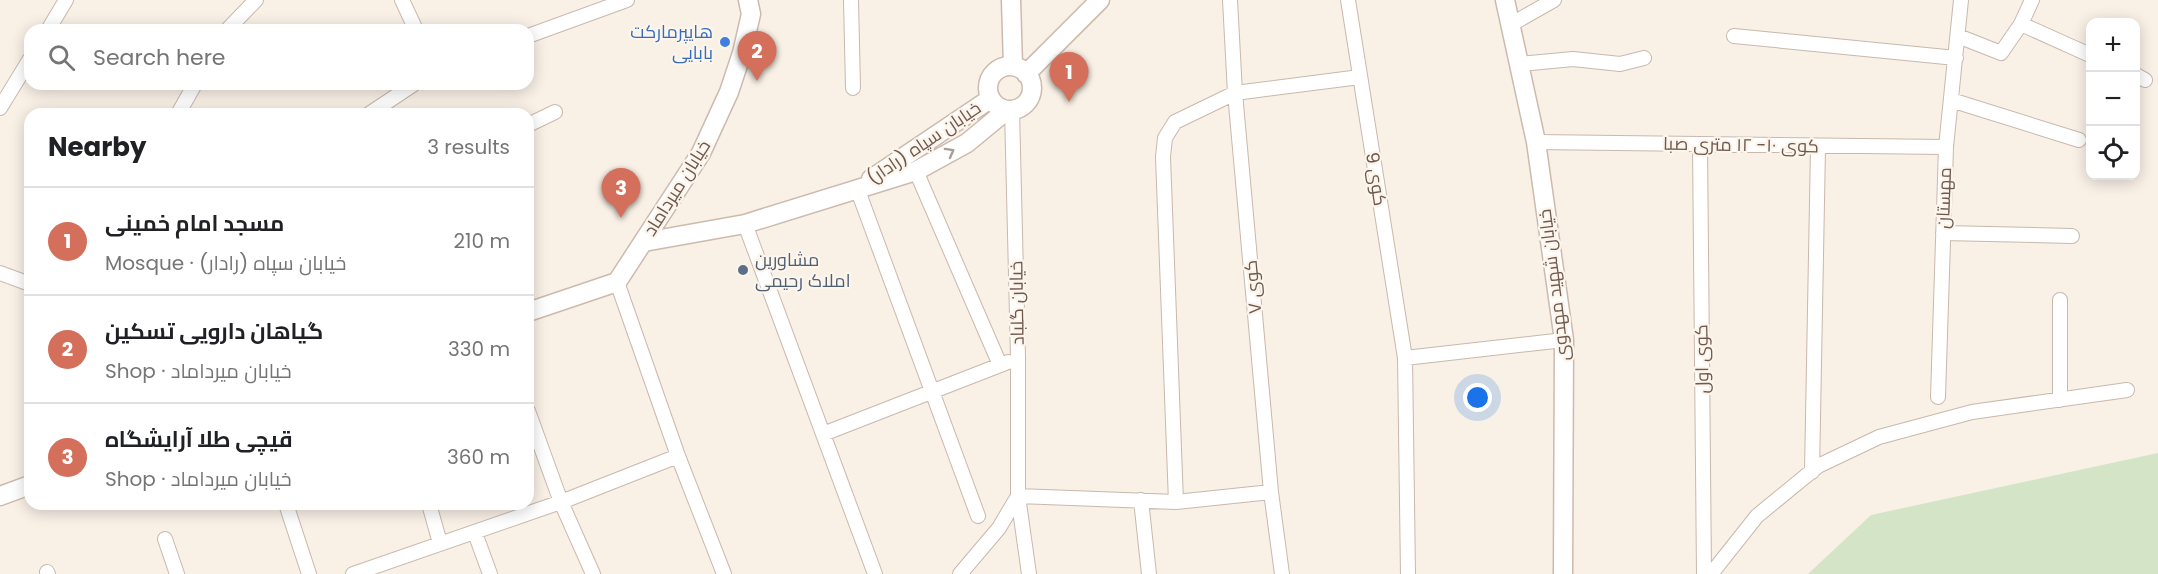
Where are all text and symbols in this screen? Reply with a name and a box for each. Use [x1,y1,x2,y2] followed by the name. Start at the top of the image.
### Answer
[2086,18,2140,180] map controls
[2086,18,2140,72] button: +
[630,19,713,65] place label: هایپرمارکت بابایی
[24,24,534,90] search box
[738,32,777,81] pin: 2
[718,35,732,49] marker: هایپرمارکت بابایی
[45,41,78,74] icon: search
[93,42,226,73] text: Search here
[1050,52,1088,102] pin: 1
[2086,72,2140,126] button: −
[862,95,986,190] street label: خیابان سپاه (رادار)
[2086,126,2140,180] button: locate
[48,129,146,165] text: Nearby
[1663,131,1819,158] street label: کوی ۱۰- ۱۲ متری صبا
[427,133,510,161] text: 3 results
[637,135,716,241] street label: خیابان میرداماد
[944,148,954,159] one-way arrow
[1360,150,1393,208] street label: کوی 9
[1930,167,1957,229] street label: مهستان
[602,168,640,218] pin: 3
[105,208,284,239] text: مسجد امام خمینی
[1532,208,1575,363] street label: خیابان شهید مهدوی
[64,227,71,255] text: 1
[454,227,510,255] text: 210 m
[755,247,850,293] place label: مشاورین املاک رحیمی
[105,249,346,277] text: Mosque · خیابان سپاه (رادار)
[1238,259,1267,315] street label: کوی ۷
[1003,261,1030,345] street label: خیابان گلباد
[736,263,750,277] marker: مشاورین املاک رحیمی
[105,316,323,347] text: گیاهان دارویی تسکین
[1688,324,1715,394] street label: کوی اول
[62,335,73,363] text: 2
[448,335,510,363] text: 330 m
[105,357,292,385] text: Shop · خیابان میرداماد
[1463,383,1492,412] your location
[105,424,293,455] text: قیچی طلا آرایشگاه
[61,443,74,471] text: 3
[447,443,510,471] text: 360 m
[105,465,292,493] text: Shop · خیابان میرداماد

